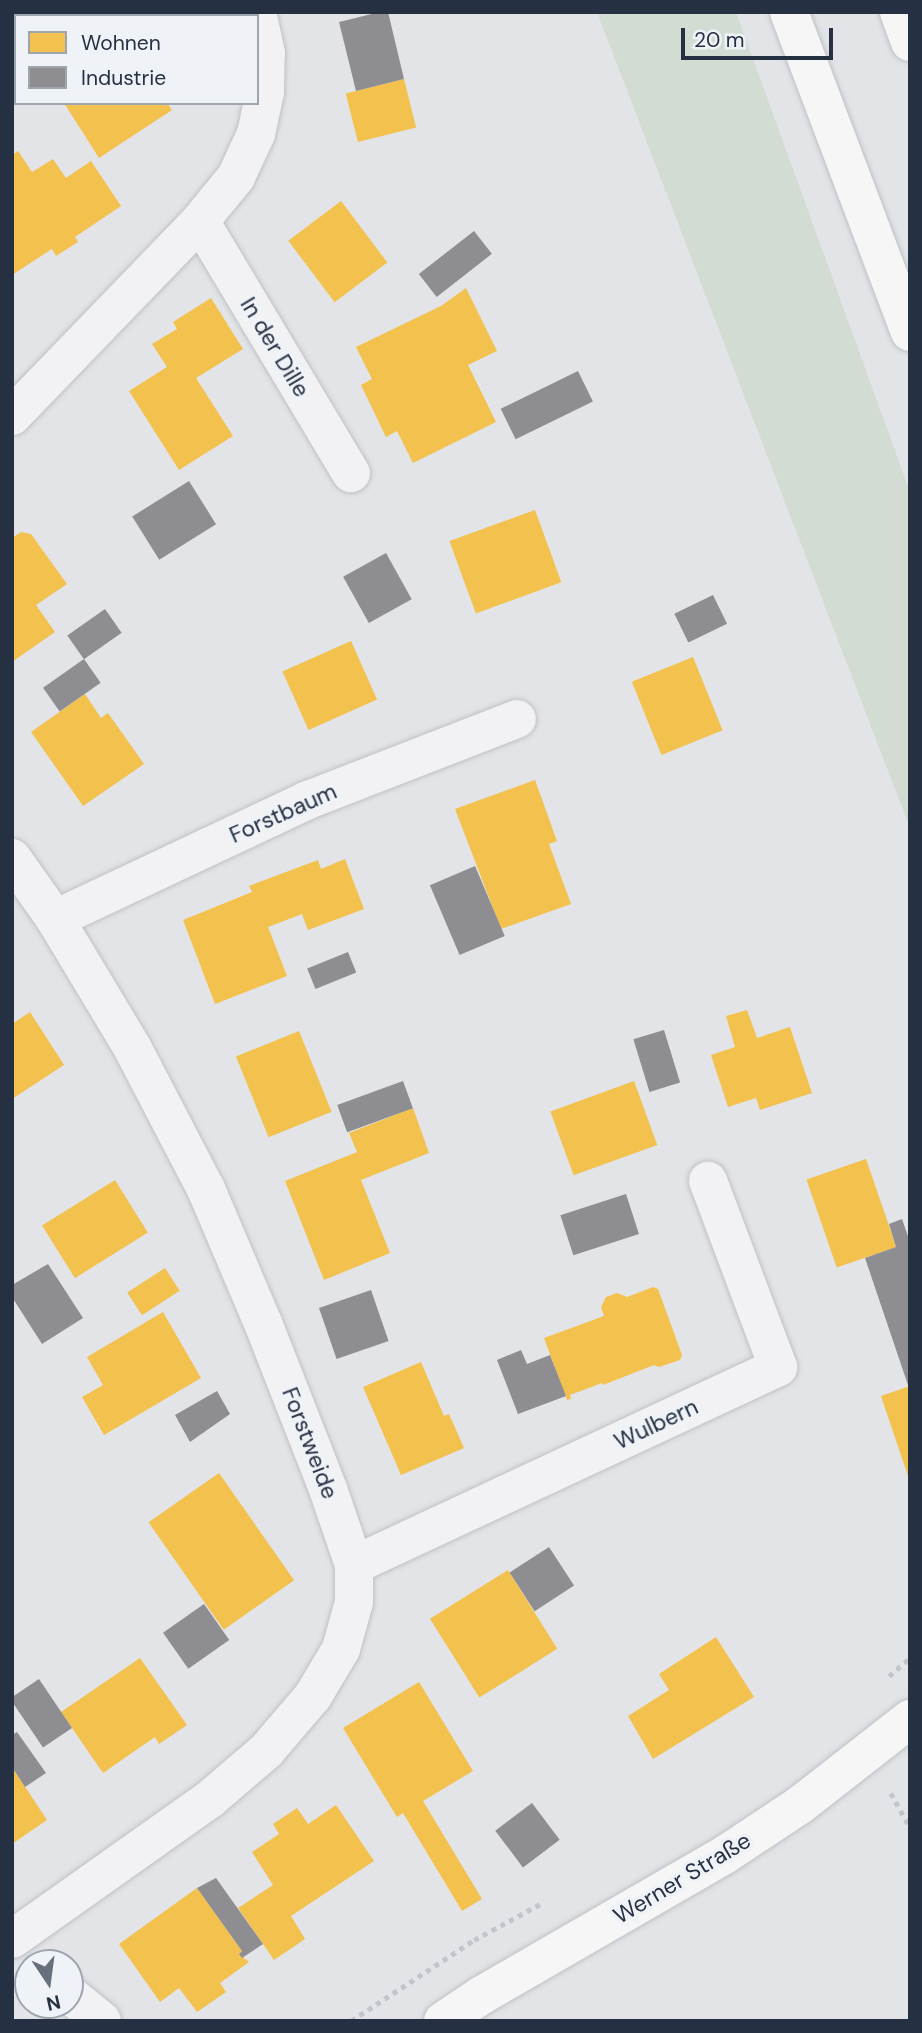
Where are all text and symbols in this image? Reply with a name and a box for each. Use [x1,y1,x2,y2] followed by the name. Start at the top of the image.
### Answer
[14,14,259,105] legend
[684,14,836,58] scale bar
[694,26,745,54] text: 20 m
[81,29,161,57] text: Wohnen
[81,64,166,92] text: Industrie
[234,292,316,402] street label: In der Dille
[225,777,341,849] street label: Forstbaum
[276,1383,344,1503] street label: Forstweide
[610,1393,702,1455] street label: Wulbern
[609,1826,755,1930] street label: Werner Straße
[14,1949,84,2019] north arrow
[44,1989,63,2017] text: N

